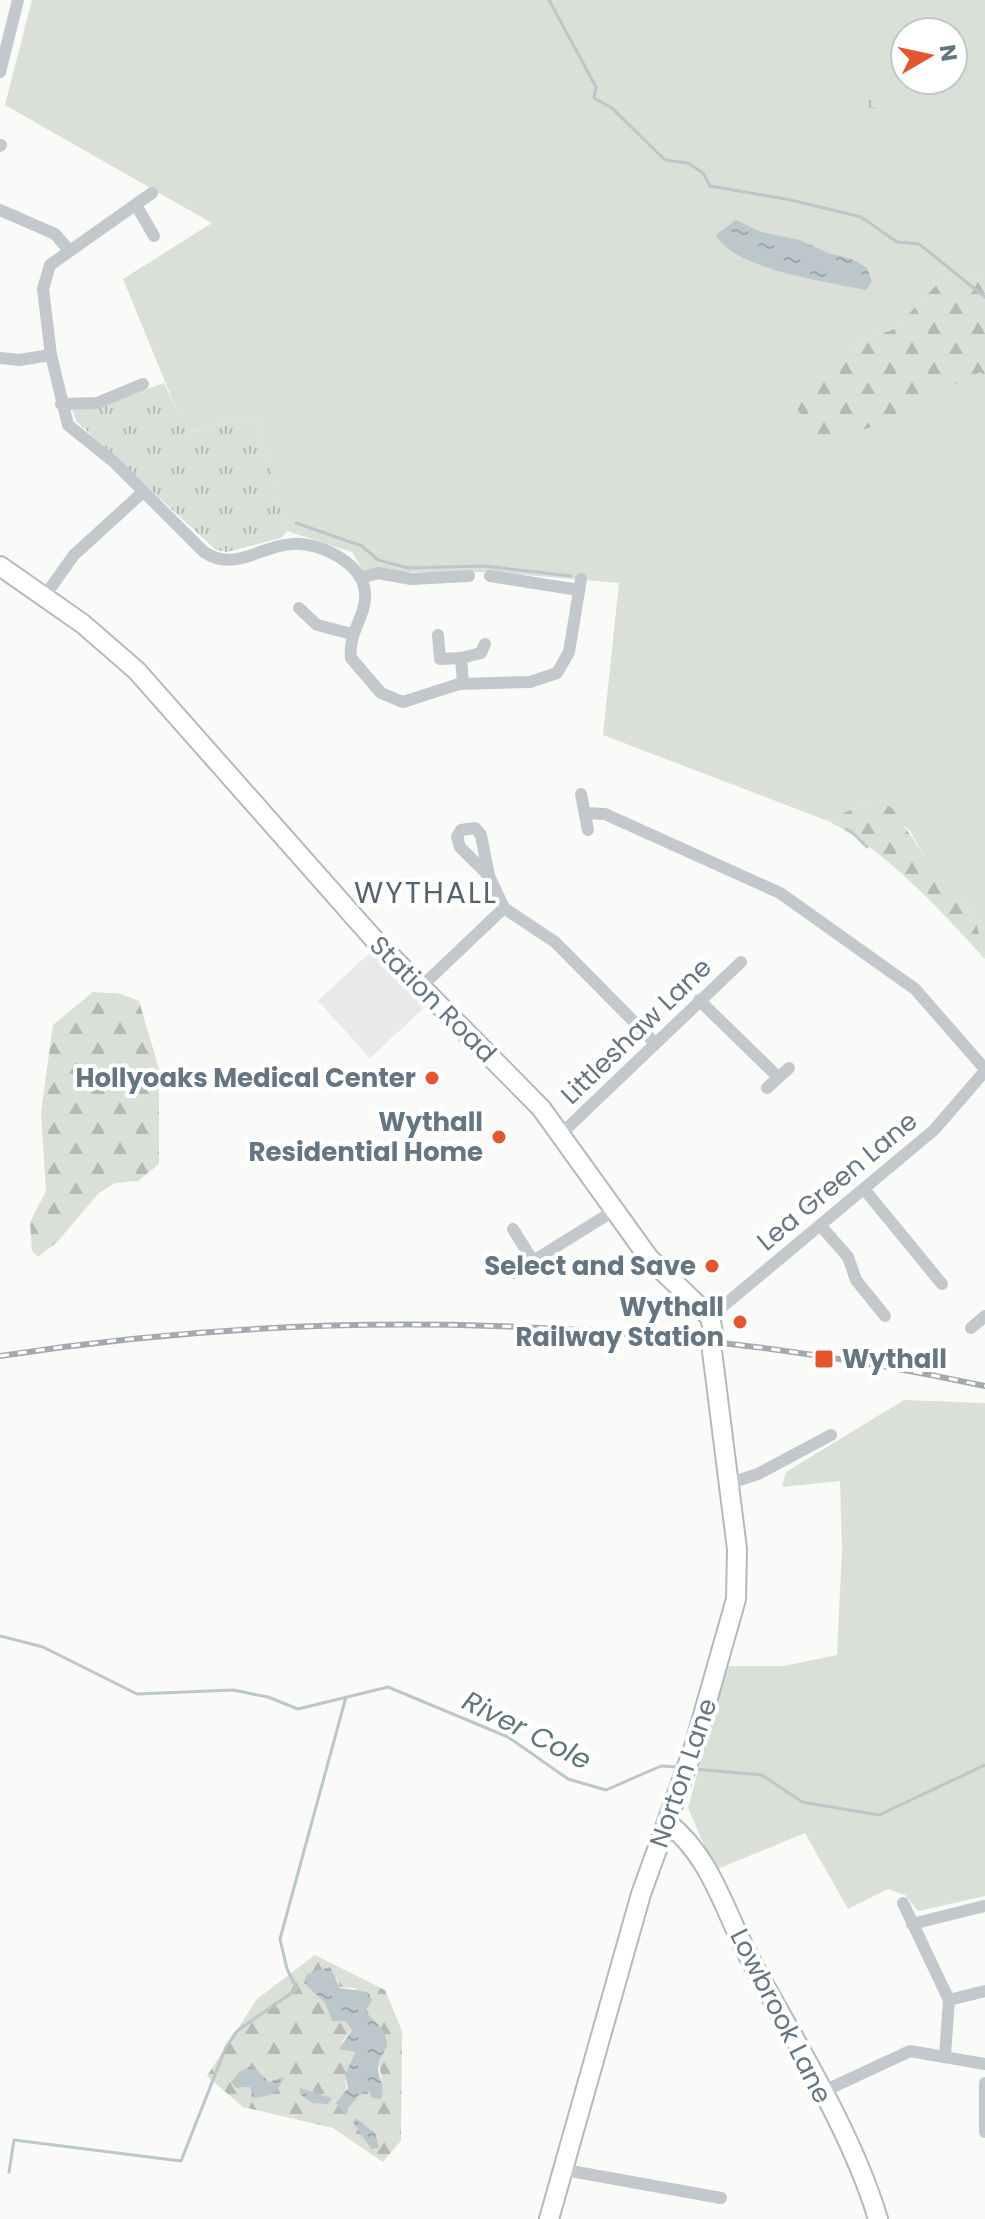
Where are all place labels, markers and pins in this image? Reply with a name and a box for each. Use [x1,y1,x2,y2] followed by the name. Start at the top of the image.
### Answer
[76,1060,416,1096] place label: Hollyoaks Medical Center
[423,1069,441,1087] marker: Hollyoaks Medical Center
[248,1104,483,1170] place label: Wythall Residential Home
[490,1128,508,1146] marker: Wythall Residential Home
[484,1248,696,1284] place label: Select and Save
[703,1257,721,1275] marker: Select and Save
[515,1289,724,1355] place label: Wythall Railway Station
[731,1313,749,1331] marker: Wythall Railway Station
[842,1341,947,1377] place label: Wythall
[813,1348,835,1370] marker: Wythall

